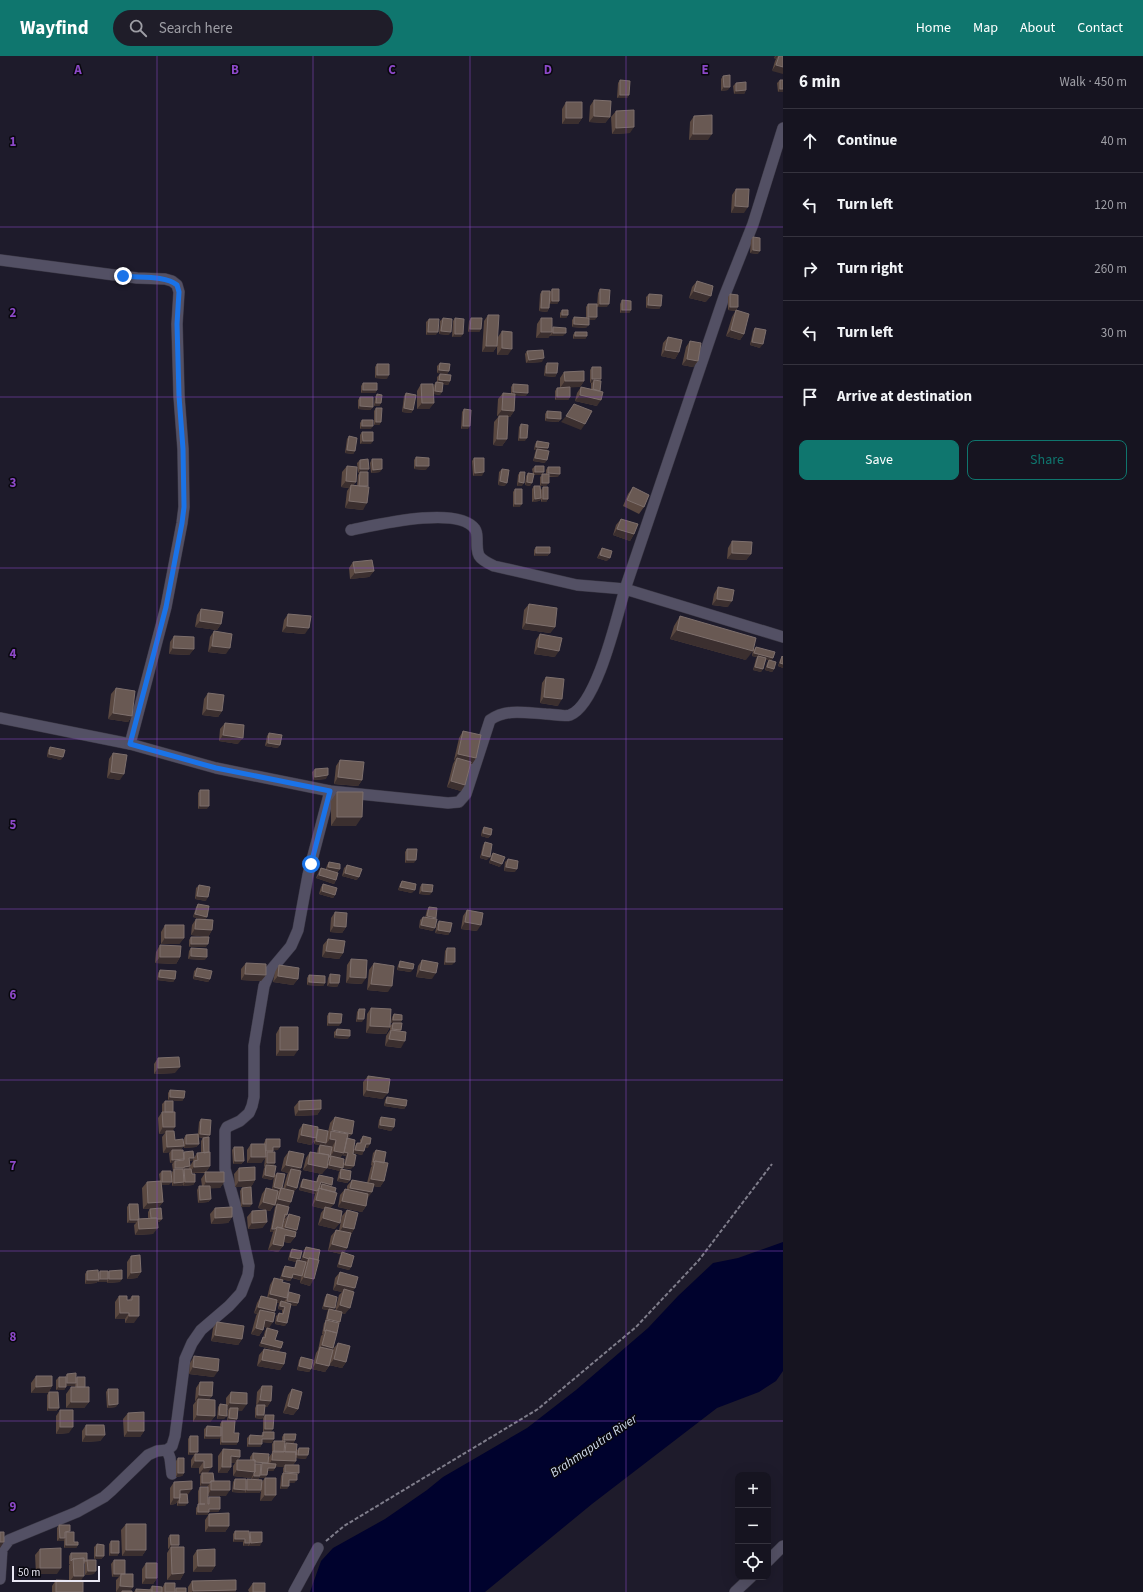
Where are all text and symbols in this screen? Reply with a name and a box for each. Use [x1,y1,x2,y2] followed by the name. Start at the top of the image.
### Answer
[113,10,393,46] search box
[20,15,89,42] text: Wayfind
[127,17,149,39] icon: search
[159,18,233,39] text: Search here
[916,18,951,38] text: Home
[973,18,998,38] text: Map
[1020,18,1055,38] text: About
[1077,18,1123,38] text: Contact
[73,61,82,79] text: A
[231,61,239,79] text: B
[388,61,396,79] text: C
[544,61,552,79] text: D
[701,61,709,79] text: E
[799,70,840,94] text: 6 min
[1059,73,1127,91] text: Walk · 450 m
[799,130,821,152] icon: ahead
[837,130,897,151] text: Continue
[1101,132,1127,150] text: 40 m
[10,133,17,151] text: 1
[799,194,821,216] icon: left
[837,194,893,215] text: Turn left
[1094,196,1127,214] text: 120 m
[799,258,821,280] icon: right
[837,258,903,279] text: Turn right
[1094,260,1127,278] text: 260 m
[114,267,132,285] route end
[10,304,17,322] text: 2
[799,322,821,344] icon: left
[837,322,893,343] text: Turn left
[1101,324,1127,342] text: 30 m
[799,386,821,408] icon: arrive
[837,386,972,407] text: Arrive at destination
[799,440,959,480] button: Save
[967,440,1127,480] button: Share
[10,474,17,492] text: 3
[10,645,17,663] text: 4
[10,816,17,834] text: 5
[302,855,320,873] route start
[10,986,17,1004] text: 6
[10,1157,17,1175] text: 7
[10,1328,17,1346] text: 8
[546,1410,641,1482] water label: Brahmaputra River
[735,1472,771,1580] map controls
[735,1472,771,1508] button: +
[10,1498,17,1516] text: 9
[735,1508,771,1544] button: −
[735,1544,771,1580] button: locate
[12,1564,100,1583] scale bar
[18,1565,40,1580] text: 50 m

